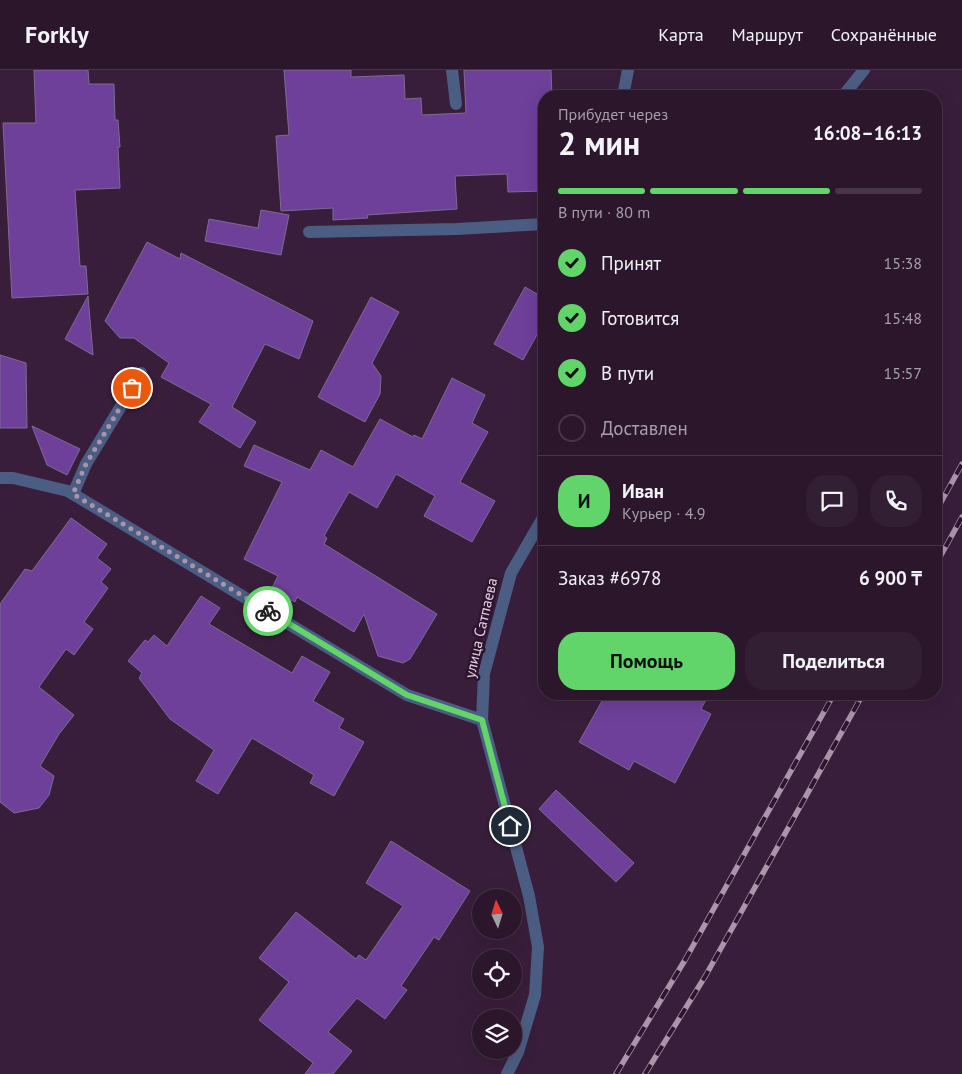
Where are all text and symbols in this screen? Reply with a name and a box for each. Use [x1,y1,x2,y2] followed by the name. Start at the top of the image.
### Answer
[25,19,89,50] text: Forkly
[658,23,704,46] text: Карта
[732,23,803,46] text: Маршрут
[831,23,937,46] text: Сохранённые
[558,104,668,124] text: Прибудет через
[813,121,922,145] text: 16:08–16:13
[558,122,640,164] text: 2 мин
[558,202,650,222] text: В пути · 80 m
[558,249,586,277] icon: check
[601,251,661,275] text: Принят
[884,253,922,273] text: 15:38
[558,304,586,332] icon: check
[601,306,679,330] text: Готовится
[884,308,922,328] text: 15:48
[558,359,586,387] icon: check
[601,361,654,385] text: В пути
[884,363,922,383] text: 15:57
[111,367,153,409] pin
[118,374,146,402] icon: bag
[601,416,688,440] text: Доставлен
[806,475,858,527] button: chat
[870,475,922,527] button: phone
[622,479,664,503] text: Иван
[578,489,590,513] text: И
[622,503,706,523] text: Курьер · 4.9
[558,566,661,590] text: Заказ #6978
[859,566,922,590] text: 6 900 ₸
[460,576,501,680] street label: улица Сатпаева
[243,586,293,636] courier
[254,597,282,625] icon: bike
[558,632,735,690] button: Помощь
[745,632,922,690] button: Поделиться
[489,805,531,847] pin
[496,812,524,840] icon: home
[472,889,522,939] north arrow
[472,889,522,1059] map controls
[472,949,522,999] button: locate
[472,1009,522,1059] button: layers

